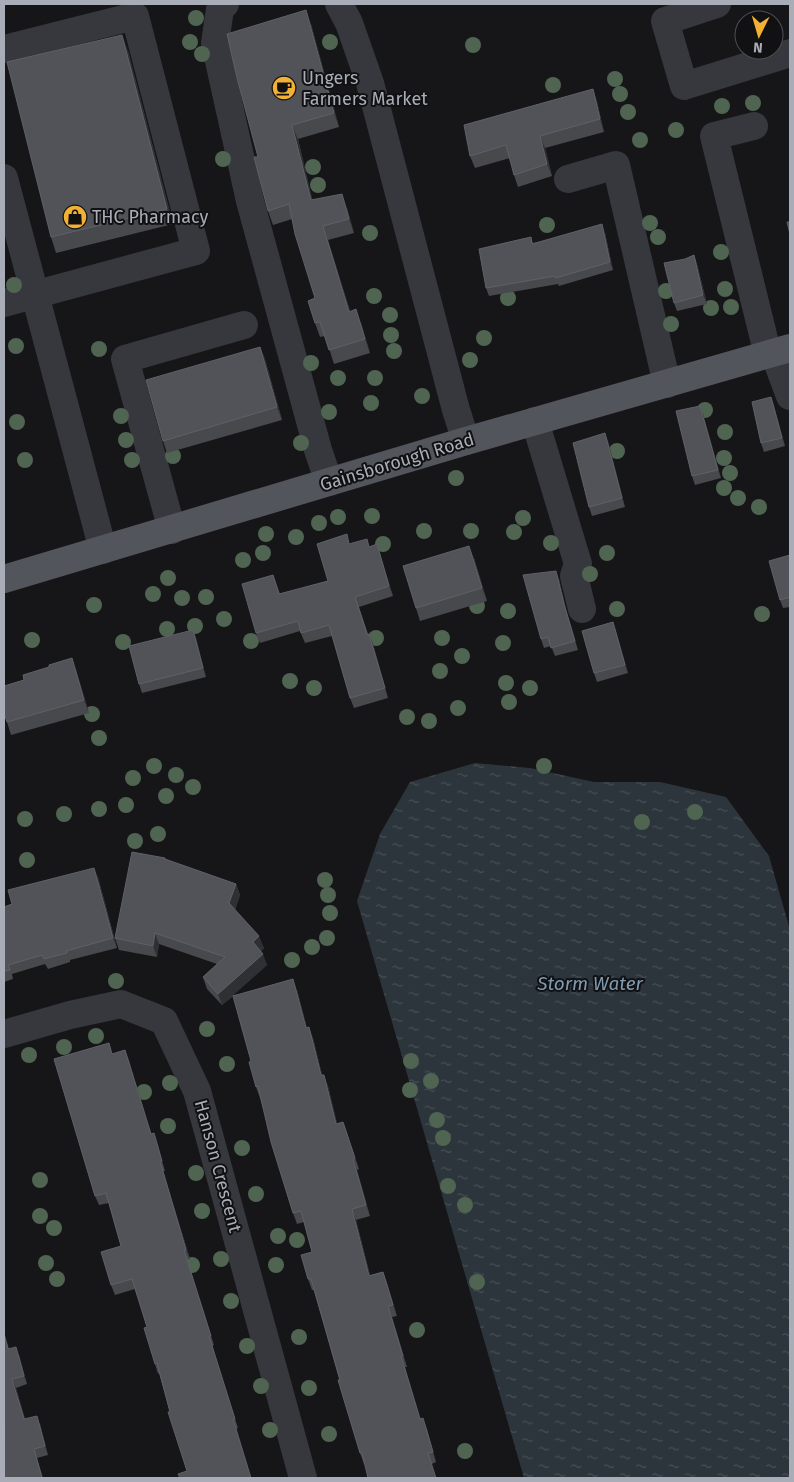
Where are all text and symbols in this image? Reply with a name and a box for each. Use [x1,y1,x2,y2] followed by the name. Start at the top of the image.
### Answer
[734,10,784,60] north arrow
[753,39,763,56] text: N
[302,67,428,110] place label: Ungers Farmers Market
[271,75,297,101] cafe icon: Ungers Farmers Market
[62,204,88,230] shop icon: THC Pharmacy
[92,206,209,228] place label: THC Pharmacy
[317,428,477,496] street label: Gainsborough Road
[536,972,643,995] water label: Storm Water
[190,1097,246,1235] street label: Hanson Crescent

